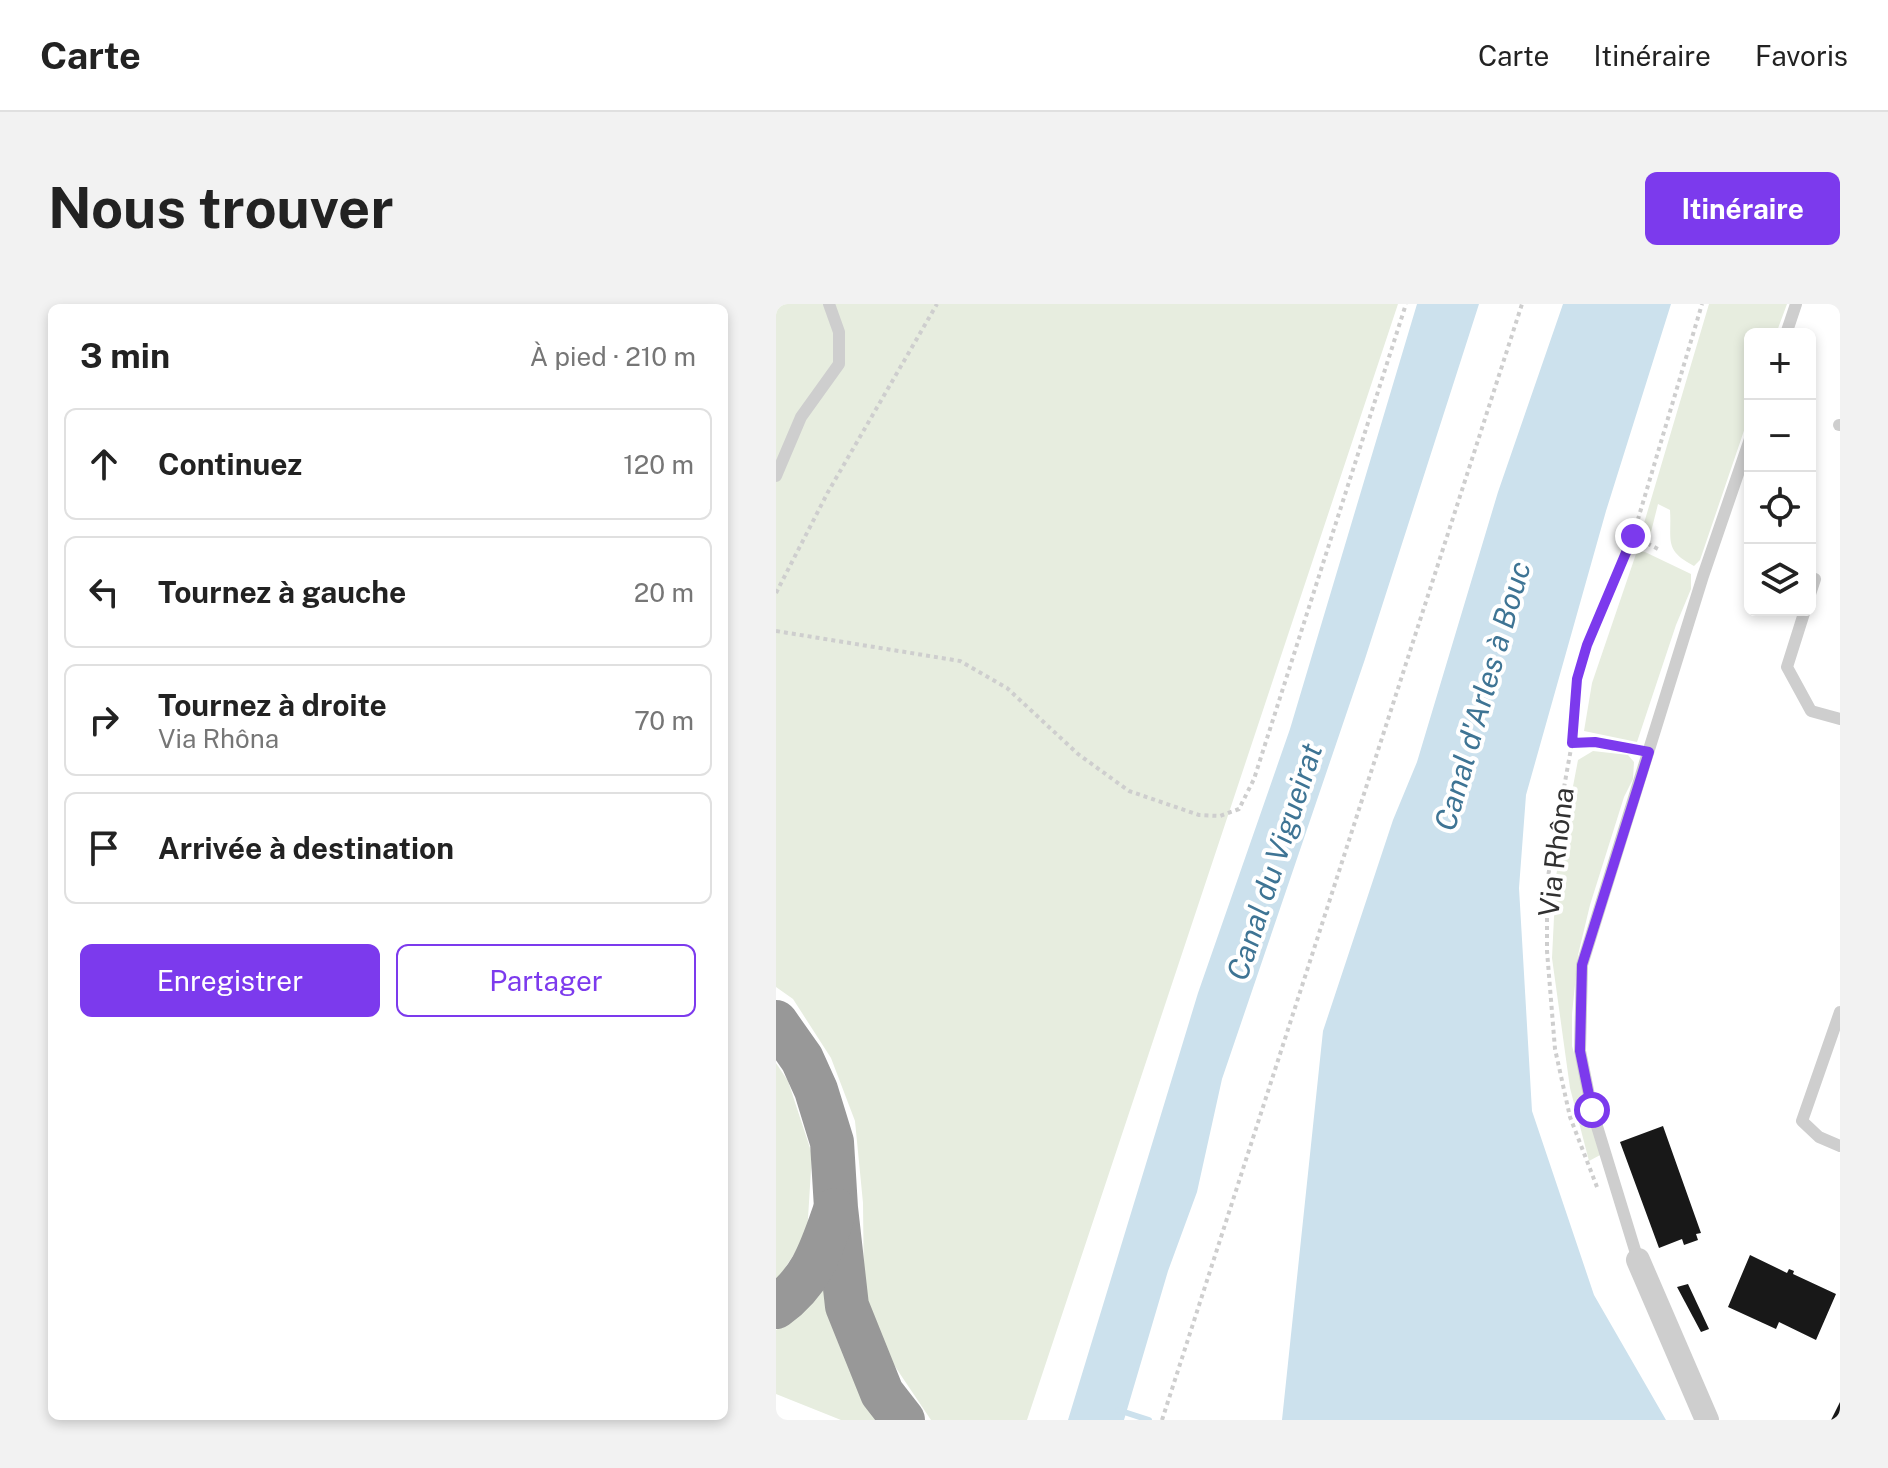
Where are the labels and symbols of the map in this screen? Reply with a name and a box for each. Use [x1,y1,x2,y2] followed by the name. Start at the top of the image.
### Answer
[1615,518,1651,554] route end
[1426,557,1538,835] water label: Canal d'Arles à Bouc
[1219,739,1329,985] water label: Canal du Vigueirat
[1531,785,1580,919] street label: Via Rhôna
[1574,1092,1610,1128] route start

